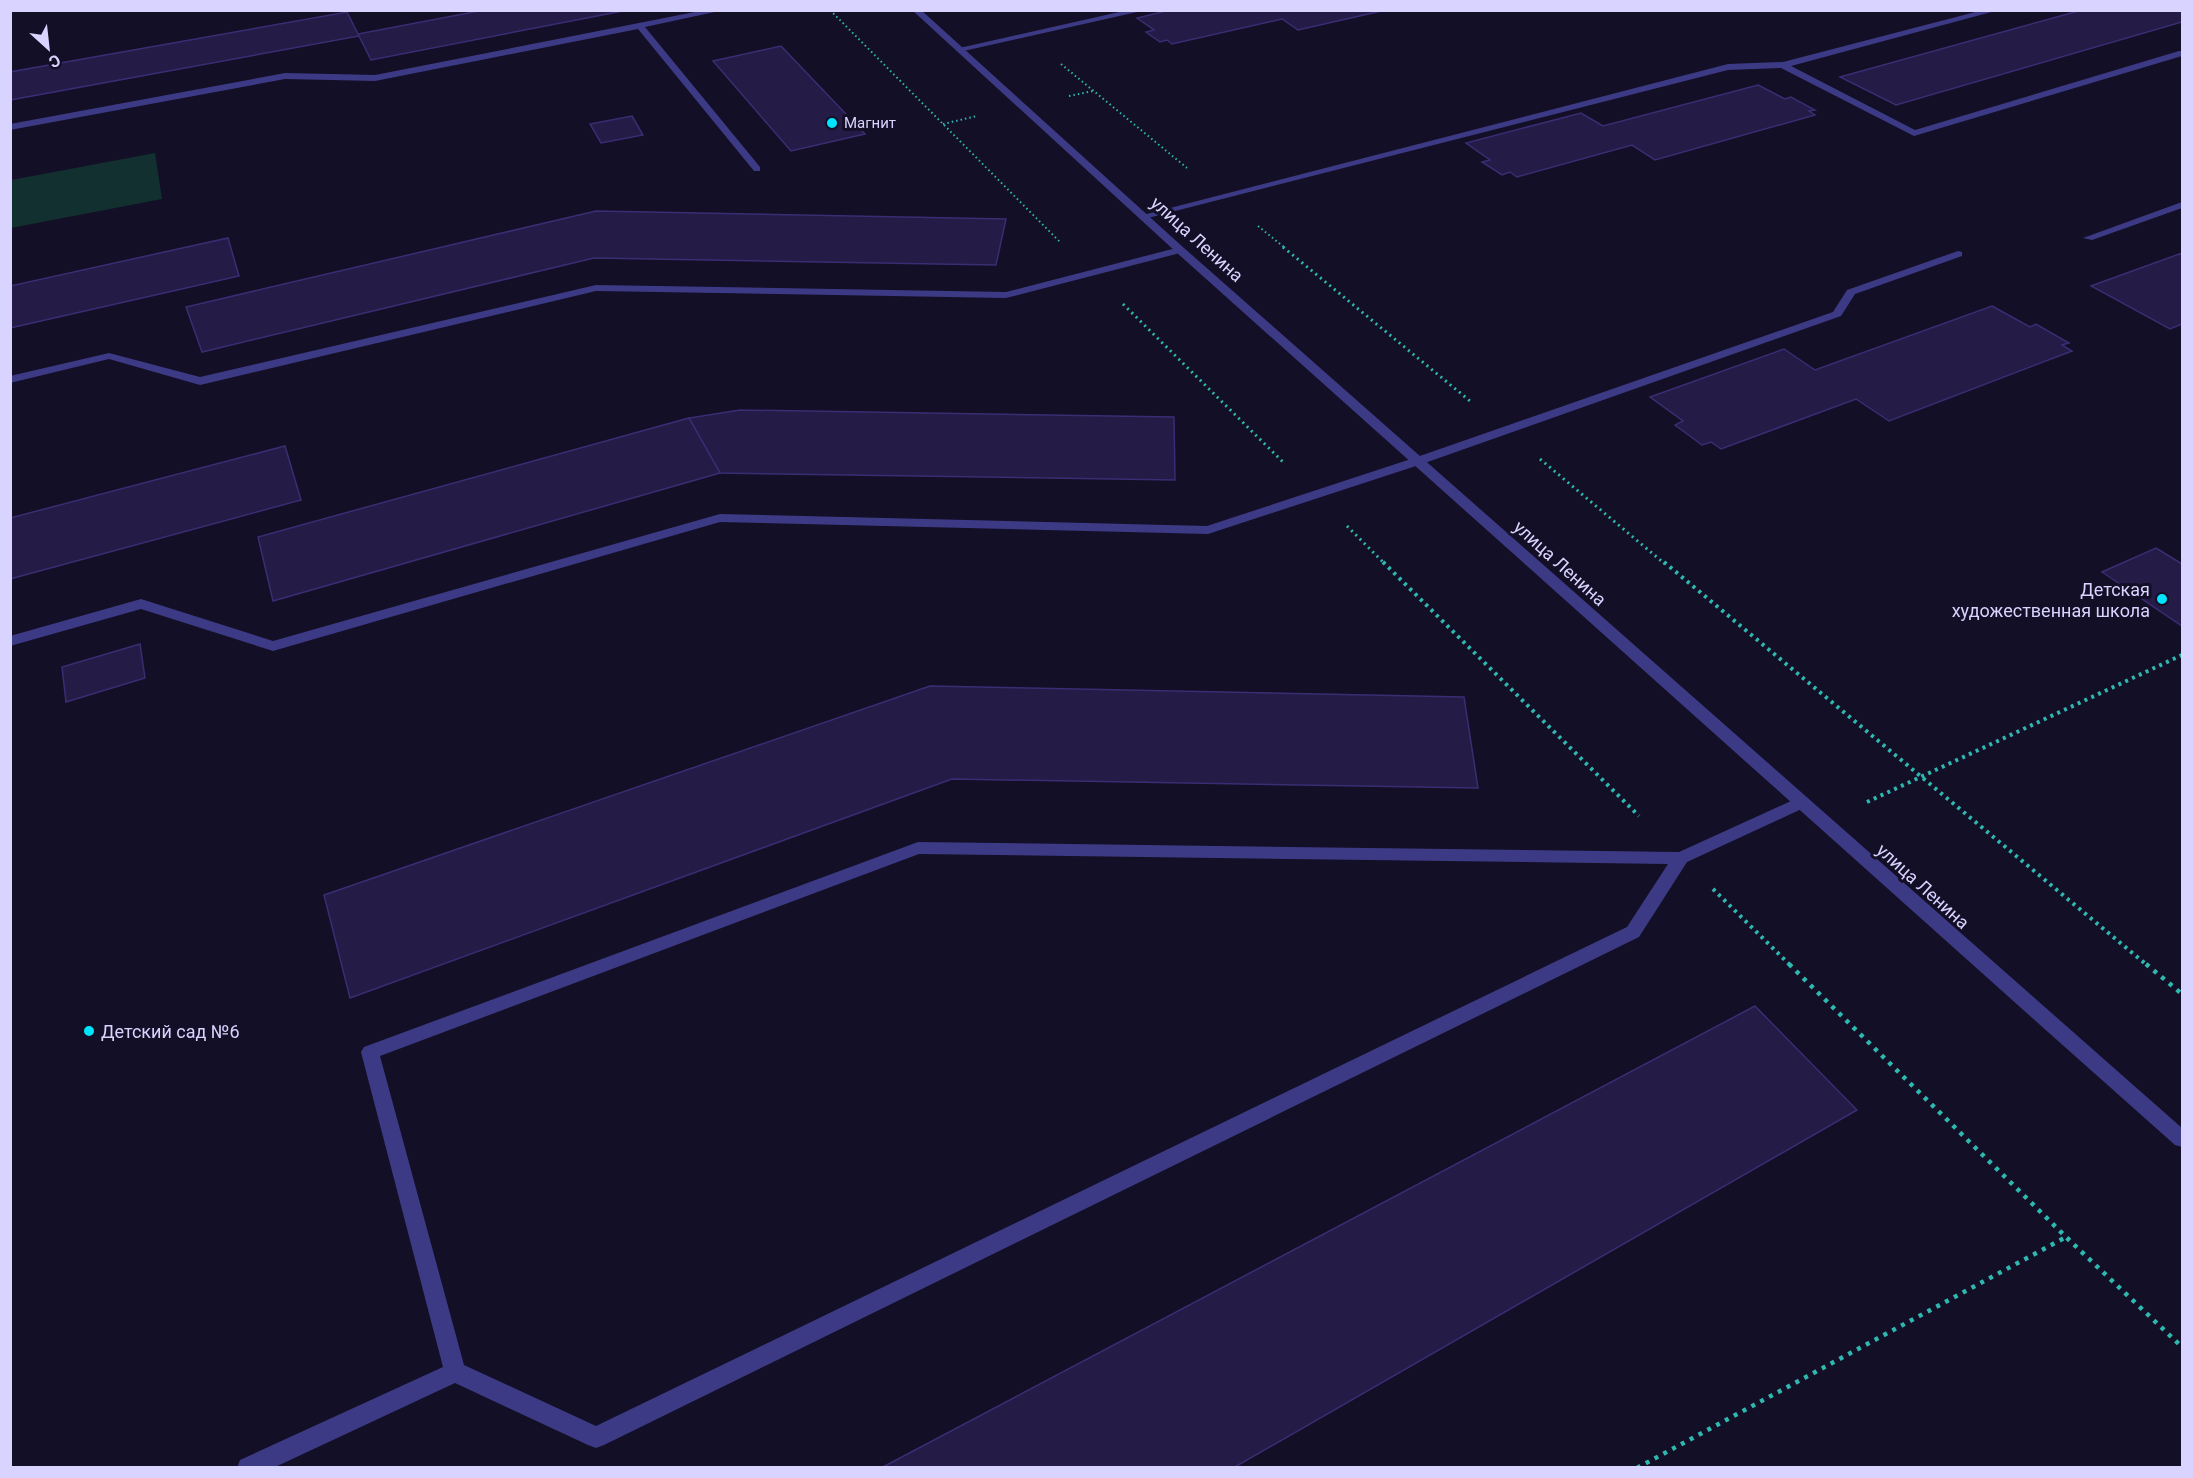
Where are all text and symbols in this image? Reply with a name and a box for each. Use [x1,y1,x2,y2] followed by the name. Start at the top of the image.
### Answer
[18,18,78,78] north arrow
[46,50,64,72] text: С
[844,114,896,132] place label: Магнит
[825,116,839,130] marker: Магнит
[1146,192,1248,286] street label: улица Ленина
[1509,516,1611,610] street label: улица Ленина
[1952,579,2150,621] place label: Детская художественная школа
[2155,592,2169,606] marker: Детская художественная школа
[1872,839,1974,933] street label: улица Ленина
[101,1021,240,1042] place label: Детский сад №6
[82,1024,96,1038] marker: Детский сад №6

